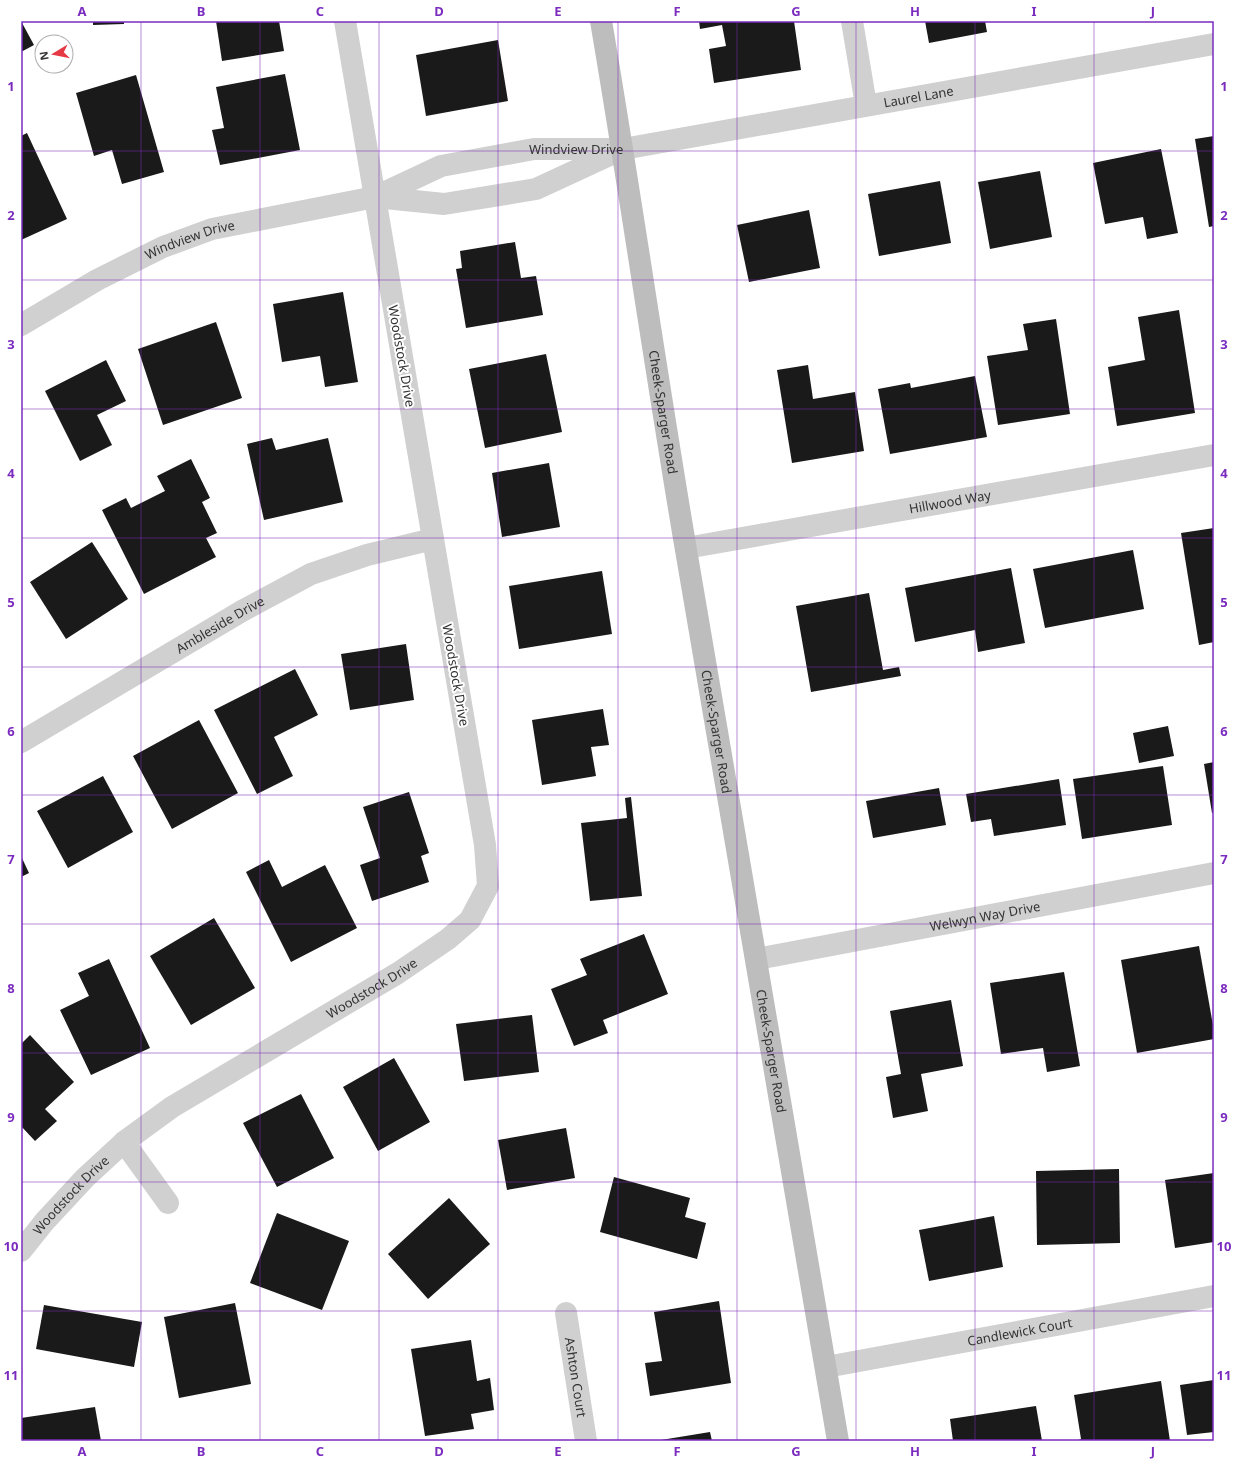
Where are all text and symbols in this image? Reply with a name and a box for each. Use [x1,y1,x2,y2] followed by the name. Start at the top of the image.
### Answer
[78,2,87,20] text: A
[197,2,205,20] text: B
[316,2,324,20] text: C
[434,2,444,20] text: D
[554,2,562,20] text: E
[673,2,681,20] text: F
[791,2,801,20] text: G
[910,2,920,20] text: H
[1031,2,1037,20] text: I
[1150,2,1155,20] text: J
[34,34,74,74] north arrow
[35,50,52,62] text: N
[7,77,15,95] text: 1
[1220,77,1228,95] text: 1
[882,81,955,112] street label: Laurel Lane
[529,140,623,158] street label: Windview Drive
[7,206,15,224] text: 2
[1220,206,1228,224] text: 2
[142,216,236,264] street label: Windview Drive
[384,304,420,408] street label: Woodstock Drive
[7,335,15,353] text: 3
[1220,335,1228,353] text: 3
[645,349,682,475] street label: Cheek-Sparger Road
[7,464,15,482] text: 4
[1220,464,1228,482] text: 4
[908,485,993,518] street label: Hillwood Way
[172,592,267,657] street label: Ambleside Drive
[7,593,15,611] text: 5
[1220,593,1228,611] text: 5
[438,623,474,727] street label: Woodstock Drive
[697,668,736,795] street label: Cheek-Sparger Road
[7,722,15,740] text: 6
[1220,722,1228,740] text: 6
[7,850,15,868] text: 7
[1220,850,1228,868] text: 7
[928,897,1042,935] street label: Welwyn Way Drive
[323,954,421,1023] street label: Woodstock Drive
[7,979,15,997] text: 8
[1220,979,1228,997] text: 8
[752,988,791,1114] street label: Cheek-Sparger Road
[7,1108,15,1126] text: 9
[1220,1108,1228,1126] text: 9
[29,1151,113,1238] street label: Woodstock Drive
[4,1237,18,1255] text: 10
[1217,1237,1231,1255] text: 10
[966,1313,1074,1350] street label: Candlewick Court
[561,1336,591,1419] street label: Ashton Court
[4,1366,18,1384] text: 11
[1217,1366,1231,1384] text: 11
[78,1442,87,1460] text: A
[197,1442,205,1460] text: B
[316,1442,324,1460] text: C
[434,1442,444,1460] text: D
[554,1442,562,1460] text: E
[673,1442,681,1460] text: F
[791,1442,801,1460] text: G
[910,1442,920,1460] text: H
[1031,1442,1037,1460] text: I
[1150,1442,1155,1460] text: J

